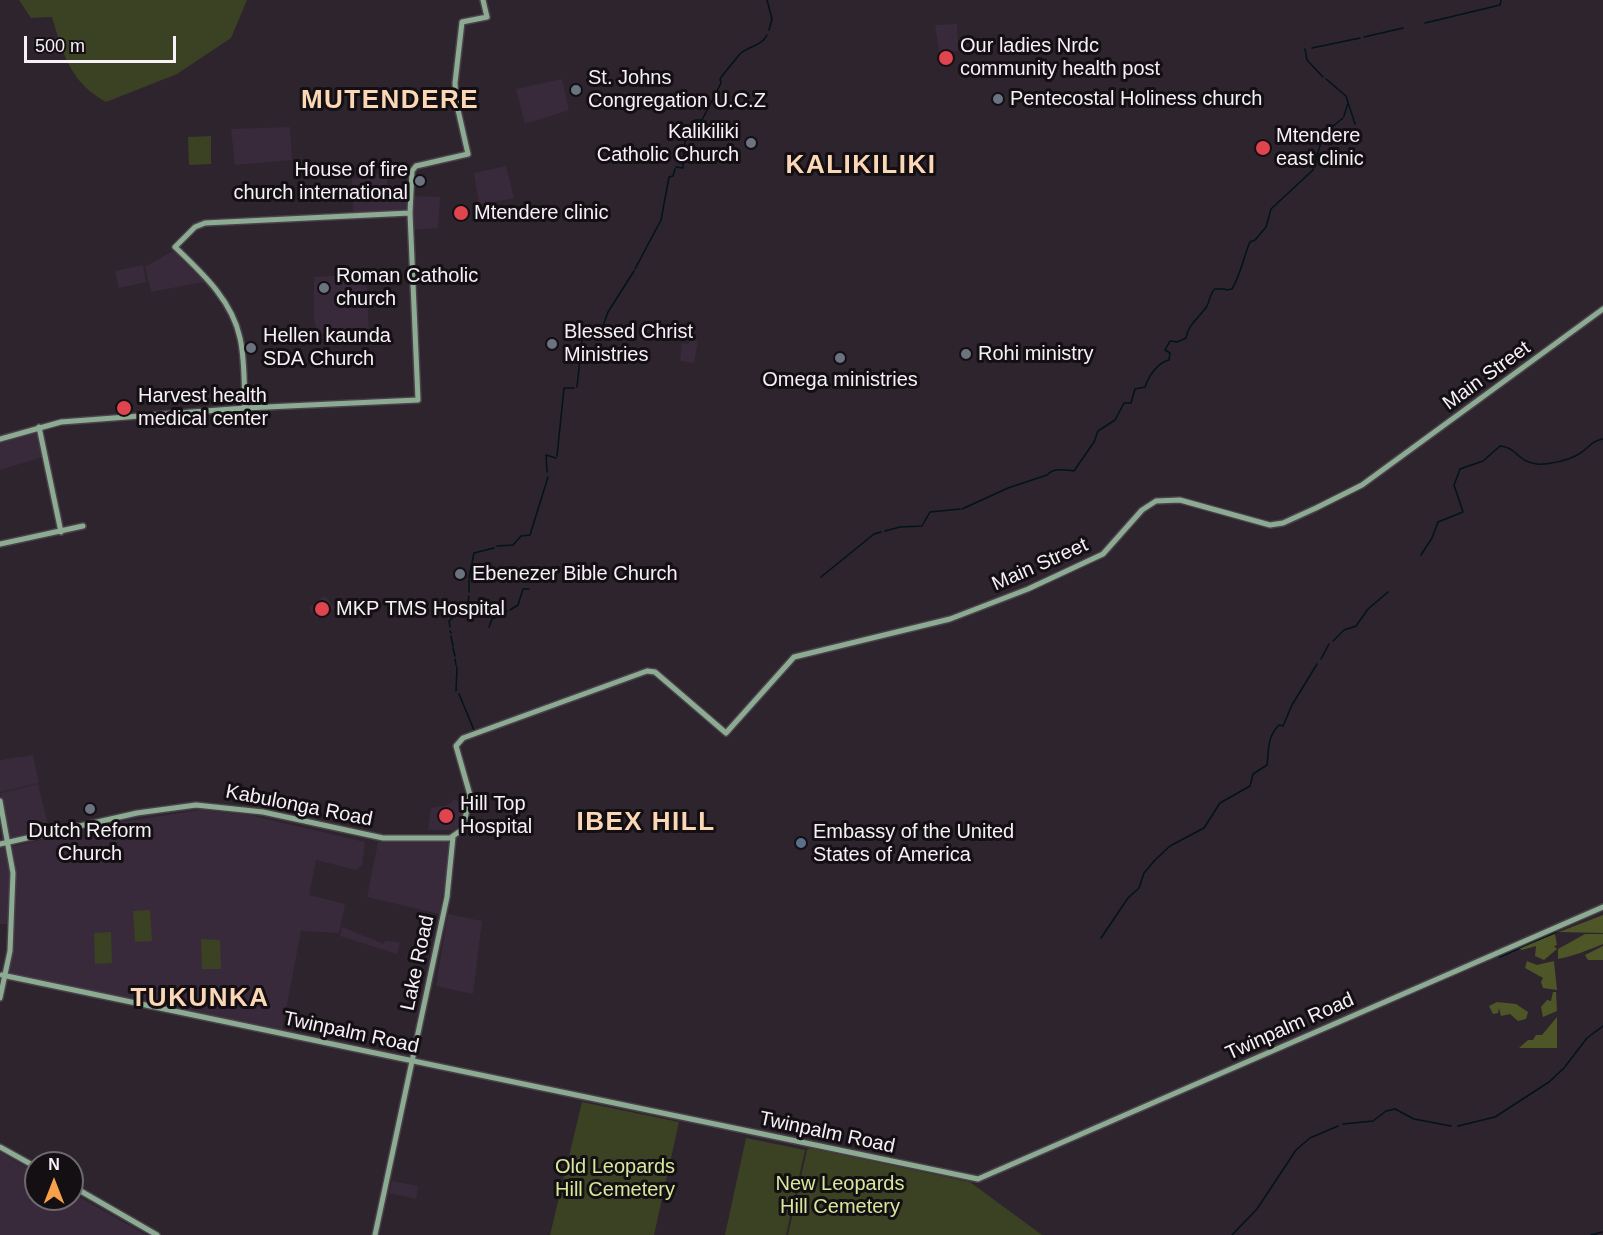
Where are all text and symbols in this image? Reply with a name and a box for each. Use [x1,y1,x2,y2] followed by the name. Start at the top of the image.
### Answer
[27,24,178,62] scale bar
[960,34,1160,81] place label: Our ladies Nrdc community health post
[35,36,85,56] text: 500 m
[937,49,955,67] marker: Our ladies Nrdc community health post
[588,66,766,113] place label: St. Johns Congregation U.C.Z
[569,83,583,97] marker: St. Johns Congregation U.C.Z
[301,85,479,117] district label: MUTENDERE
[1010,87,1262,111] place label: Pentecostal Holiness church
[991,92,1005,106] marker: Pentecostal Holiness church
[597,120,739,167] place label: Kalikiliki Catholic Church
[1276,124,1364,171] place label: Mtendere east clinic
[744,136,758,150] marker: Kalikiliki Catholic Church
[1254,139,1272,157] marker: Mtendere east clinic
[786,150,936,182] district label: KALIKILIKI
[233,158,408,205] place label: House of fire church international
[413,174,427,188] marker: House of fire church international
[474,201,609,225] place label: Mtendere clinic
[452,204,470,222] marker: Mtendere clinic
[336,264,478,311] place label: Roman Catholic church
[317,281,331,295] marker: Roman Catholic church
[564,320,693,367] place label: Blessed Christ Ministries
[263,324,391,371] place label: Hellen kaunda SDA Church
[1439,336,1535,416] street label: Main Street
[545,337,559,351] marker: Blessed Christ Ministries
[244,341,258,355] marker: Hellen kaunda SDA Church
[978,342,1094,366] place label: Rohi ministry
[959,347,973,361] marker: Rohi ministry
[833,351,847,365] marker: Omega ministries
[762,368,918,392] place label: Omega ministries
[138,384,268,431] place label: Harvest health medical center
[115,399,133,417] marker: Harvest health medical center
[988,533,1092,597] street label: Main Street
[472,562,678,586] place label: Ebenezer Bible Church
[453,567,467,581] marker: Ebenezer Bible Church
[336,597,505,621] place label: MKP TMS Hospital
[313,600,331,618] marker: MKP TMS Hospital
[224,780,374,832] street label: Kabulonga Road
[460,792,532,839] place label: Hill Top Hospital
[83,802,97,816] marker: Dutch Reform Church
[437,807,455,825] marker: Hill Top Hospital
[576,807,716,839] district label: IBEX HILL
[28,819,152,866] place label: Dutch Reform Church
[813,820,1014,867] place label: Embassy of the United States of America
[794,836,808,850] marker: Embassy of the United States of America
[396,913,440,1013] street label: Lake Road
[130,983,270,1015] district label: TUKUNKA
[1222,988,1358,1066] street label: Twinpalm Road
[281,1007,421,1059] street label: Twinpalm Road
[757,1107,897,1159] street label: Twinpalm Road
[24,1151,84,1211] north arrow
[555,1155,675,1202] park label: Old Leopards Hill Cemetery
[48,1156,60,1173] text: N
[776,1172,904,1219] park label: New Leopards Hill Cemetery

